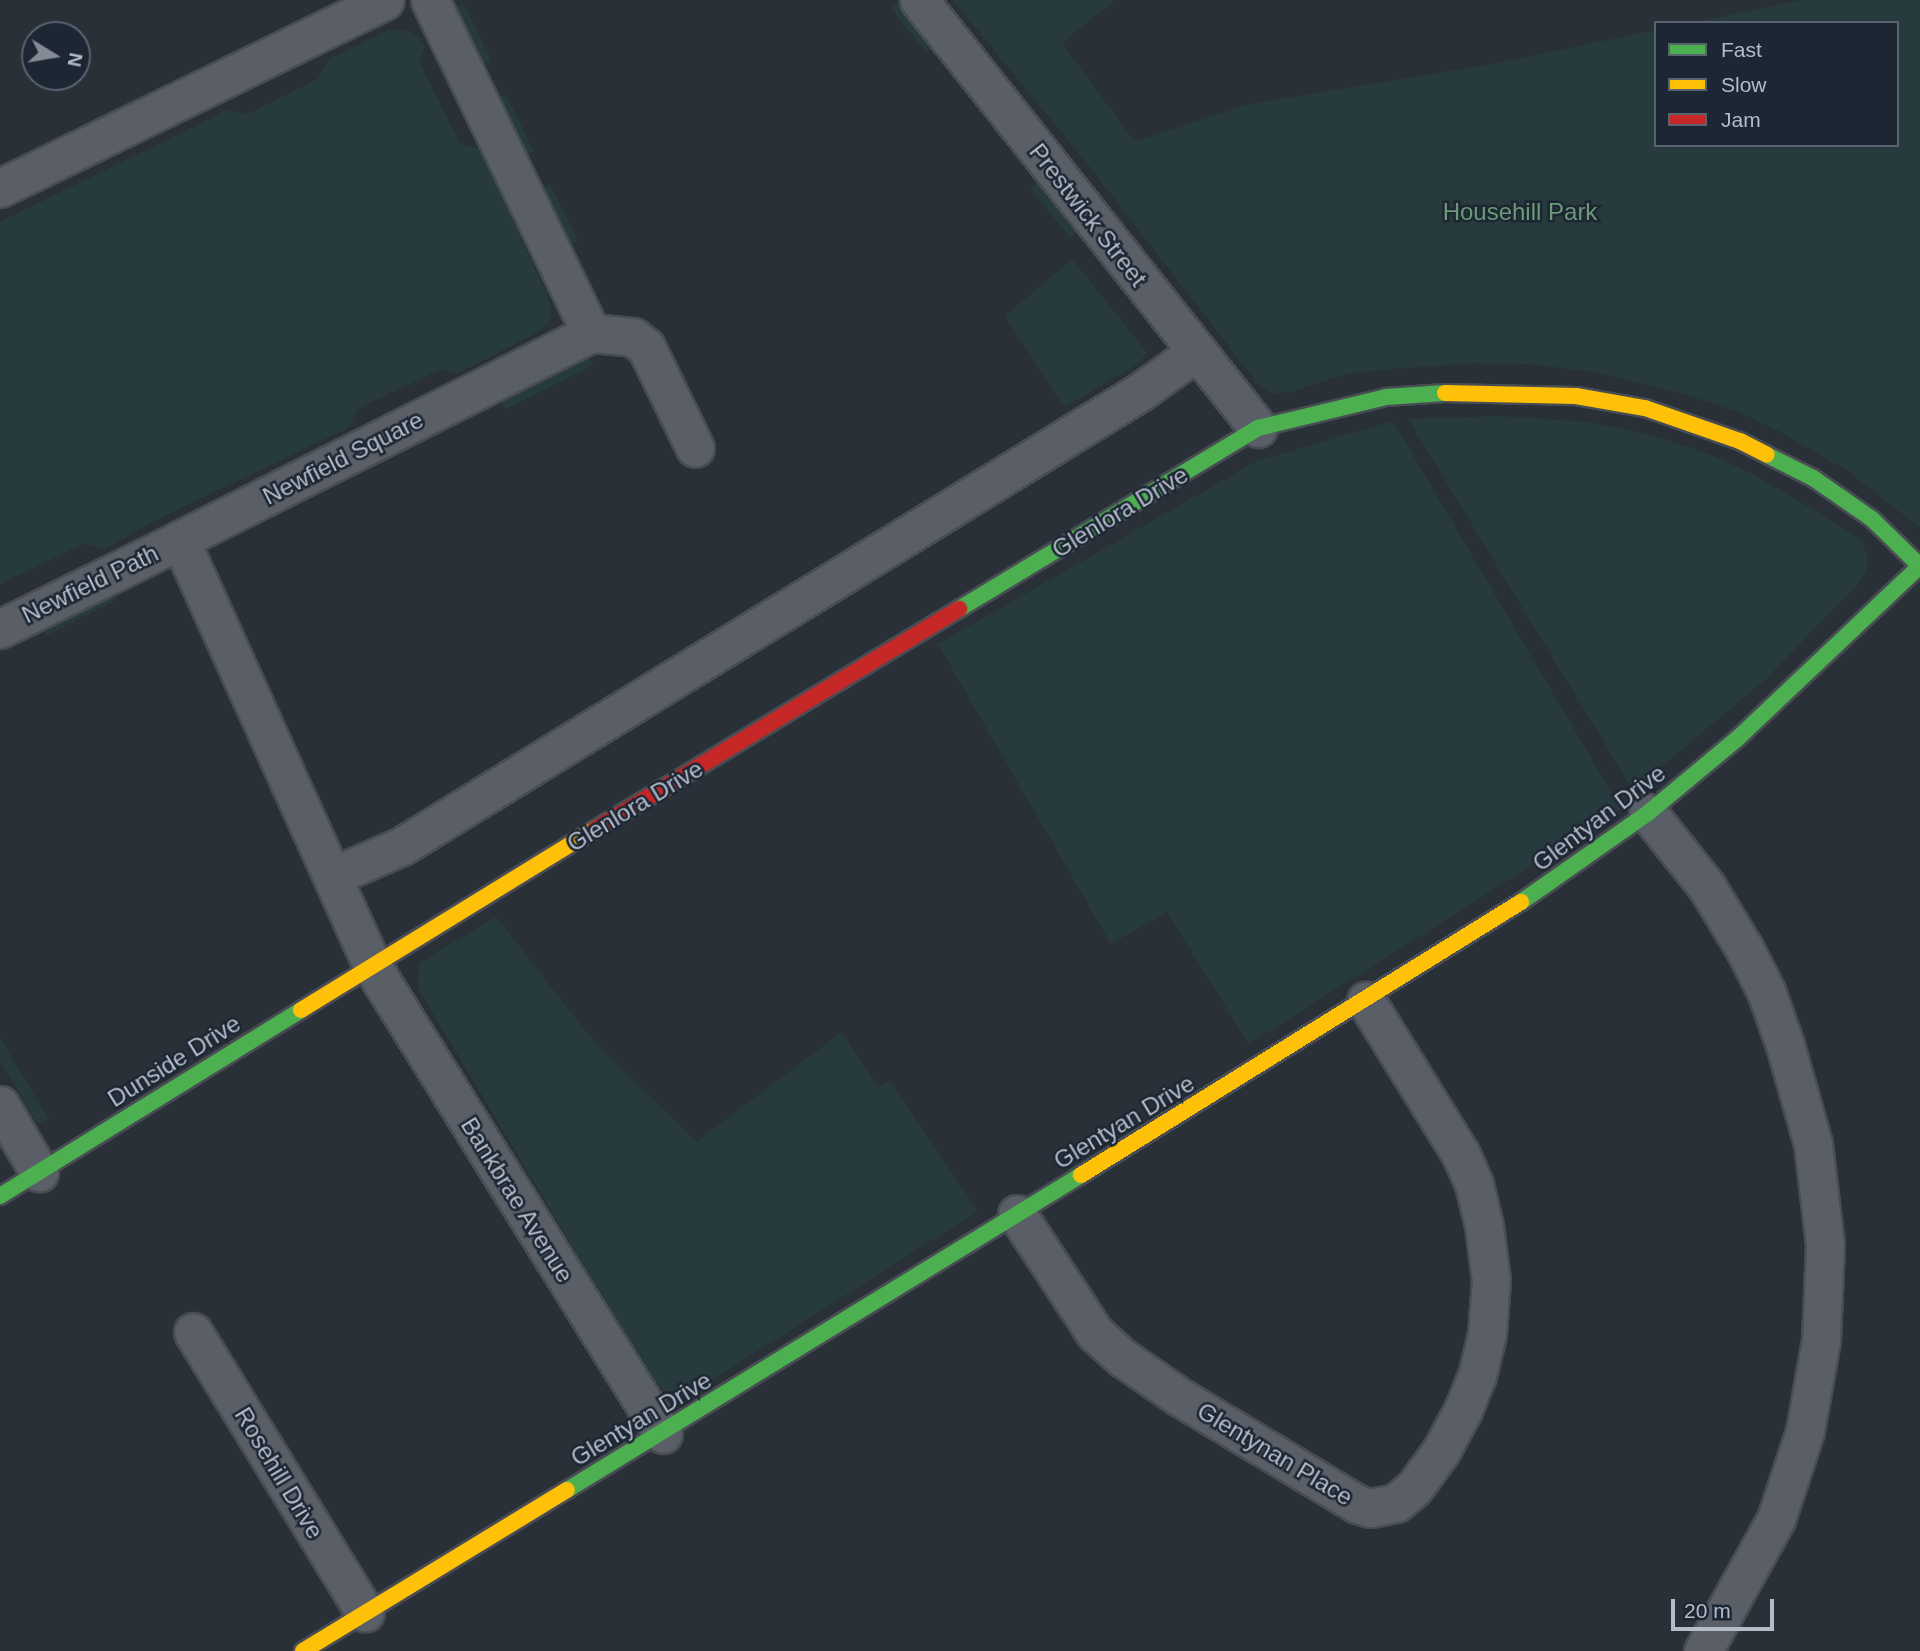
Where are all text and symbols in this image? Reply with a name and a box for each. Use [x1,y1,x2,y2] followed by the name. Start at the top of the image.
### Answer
[21,21,91,91] north arrow
[1654,21,1899,147] legend
[1721,38,1762,61] text: Fast
[64,51,87,68] text: N
[1721,73,1767,96] text: Slow
[1721,108,1761,131] text: Jam
[1023,138,1153,292] street label: Prestwick Street
[1443,198,1597,226] park label: Househill Park
[258,405,428,511] street label: Newfield Square
[1047,460,1193,564] street label: Glenlora Drive
[17,539,163,629] street label: Newfield Path
[562,754,708,858] street label: Glenlora Drive
[1527,759,1671,877] street label: Glentyan Drive
[102,1009,246,1113] street label: Dunside Drive
[1049,1069,1199,1175] street label: Glentyan Drive
[454,1112,580,1288] street label: Bankbrae Avenue
[566,1366,716,1472] street label: Glentyan Drive
[1192,1396,1358,1512] street label: Glentynan Place
[229,1402,329,1544] street label: Rosehill Drive
[1675,1584,1778,1628] scale bar
[1684,1599,1731,1622] text: 20 m

